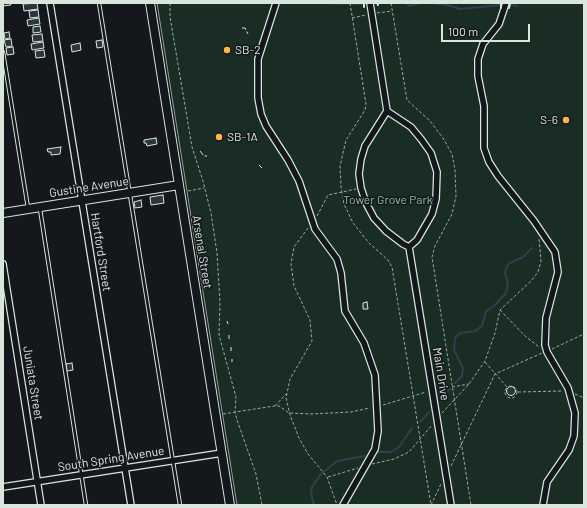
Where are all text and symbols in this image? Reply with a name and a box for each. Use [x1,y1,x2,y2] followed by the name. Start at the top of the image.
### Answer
[443,16,532,42] scale bar
[448,24,478,38] text: 100 m
[235,43,261,57] place label: SB-2
[222,45,232,55] marker: SB-2
[540,113,558,127] place label: S-6
[561,115,571,125] marker: S-6
[227,130,258,144] place label: SB-1A
[214,132,224,142] marker: SB-1A
[48,174,130,200] street label: Gustine Avenue
[343,193,433,207] park label: Tower Grove Park
[88,212,114,292] street label: Hartford Street
[189,214,215,290] street label: Arsenal Street
[20,345,46,421] street label: Juniata Street
[430,347,452,401] street label: Main Drive
[57,443,165,475] street label: South Spring Avenue

